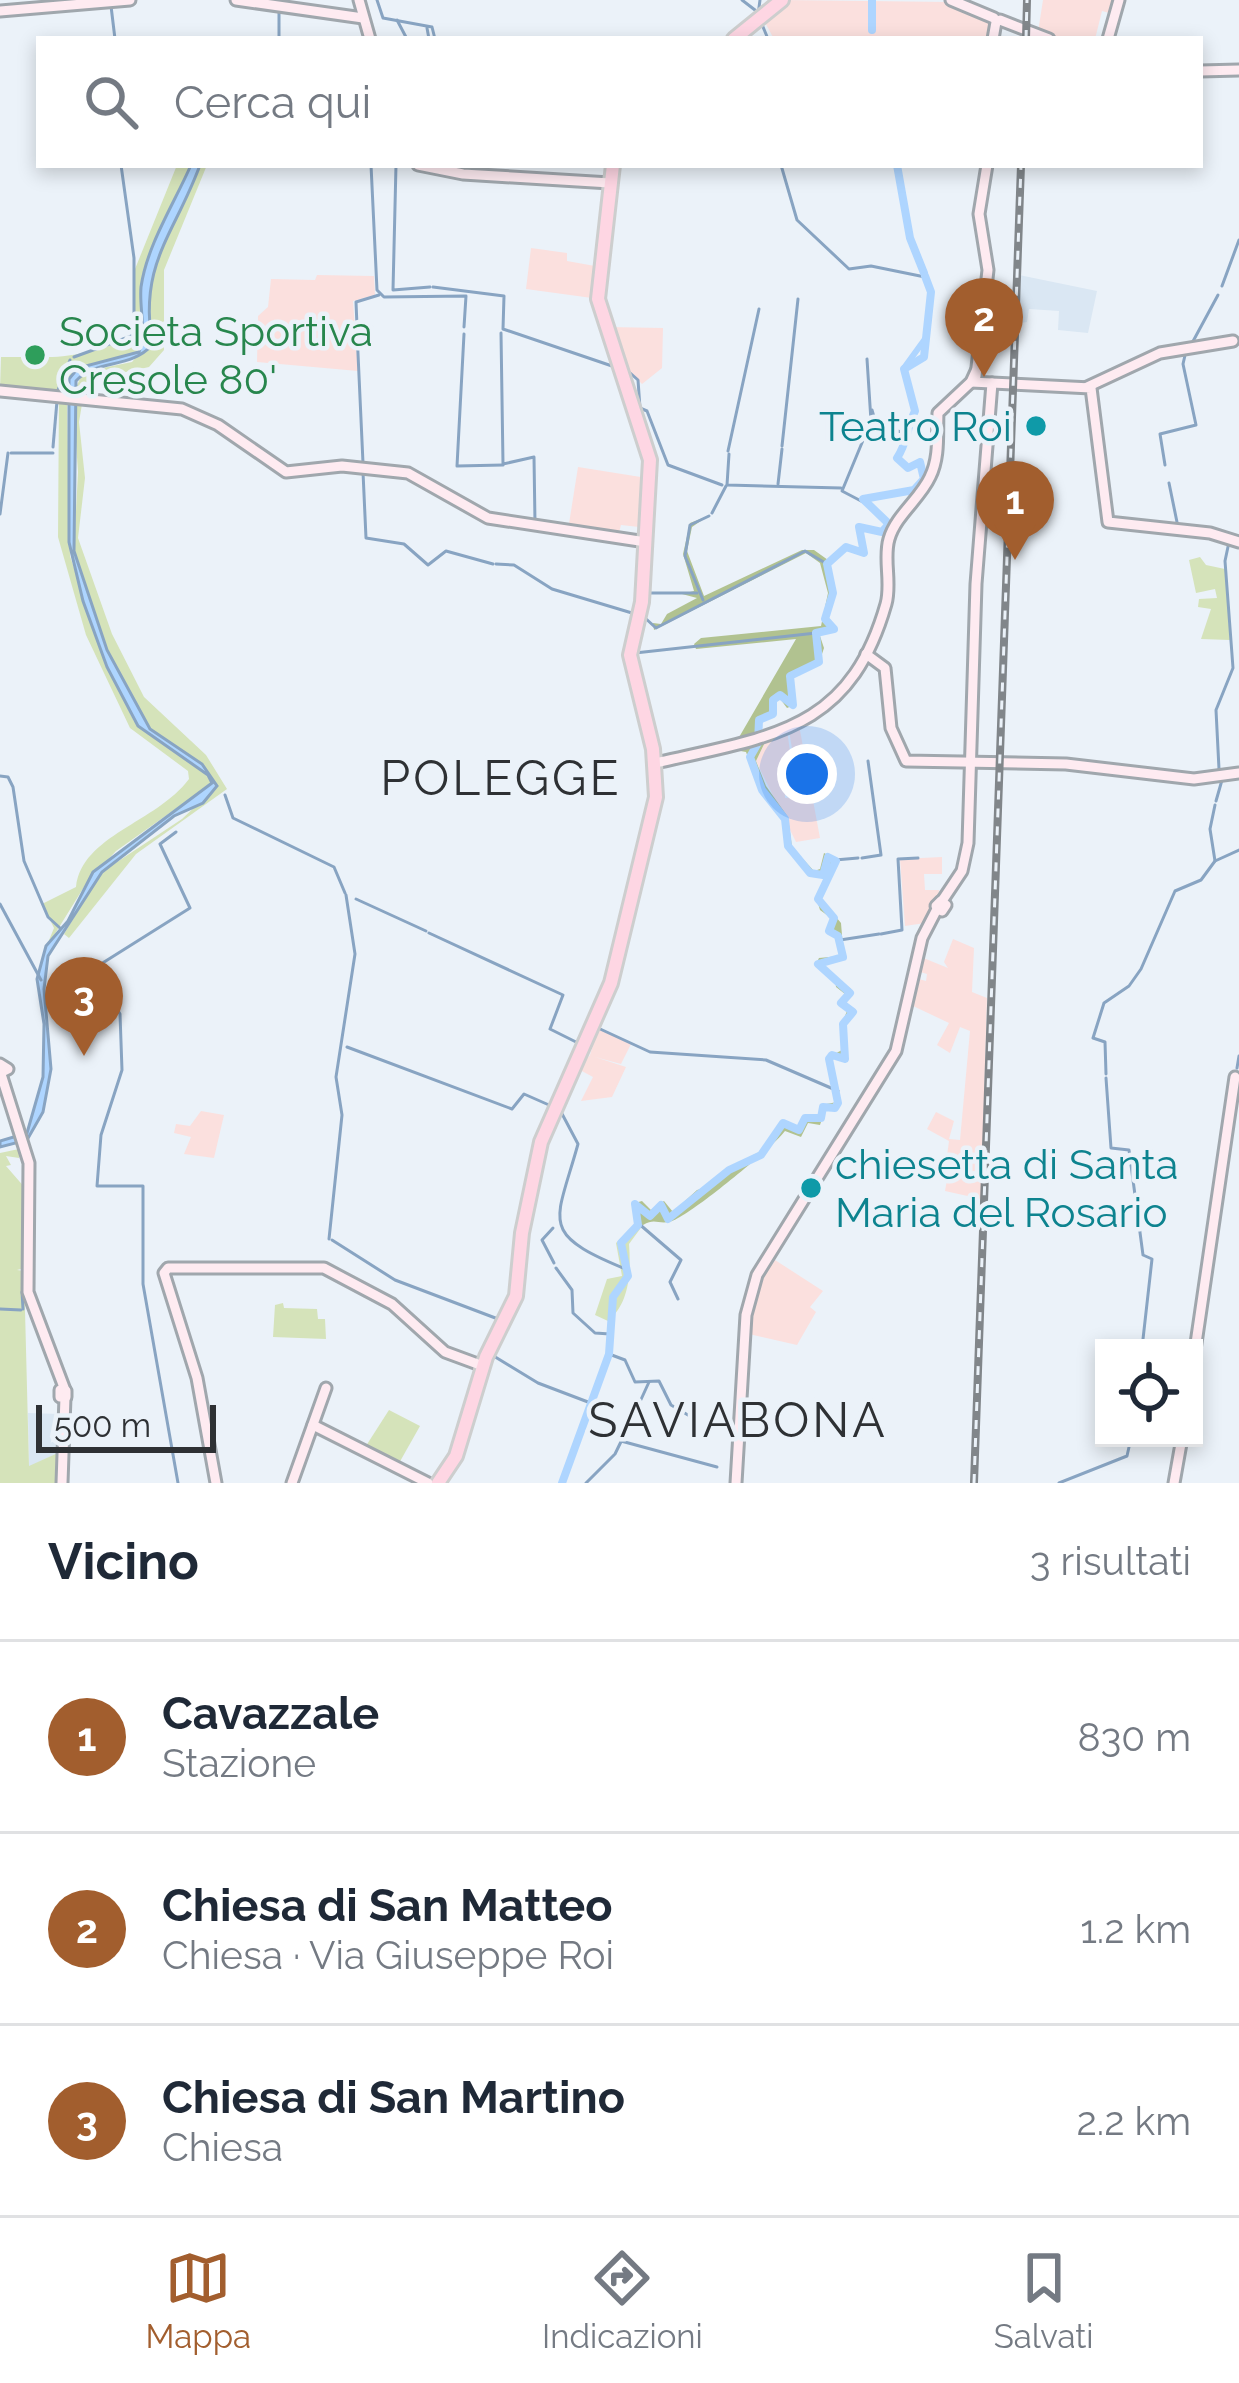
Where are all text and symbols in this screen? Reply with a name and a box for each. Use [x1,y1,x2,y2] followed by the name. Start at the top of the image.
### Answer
[36,36,1203,168] search box
[78,69,144,135] icon: search
[174,76,371,129] text: Cerca qui
[945,278,1023,377] pin: 2
[59,307,373,404] place label: Societa Sportiva Cresole 80'
[22,342,48,368] marker: Societa Sportiva Cresole 80'
[819,402,1012,451] place label: Teatro Roi
[1023,413,1049,439] marker: Teatro Roi
[976,461,1054,560] pin: 1
[777,744,837,804] your location
[380,750,622,806] district label: POLEGGE
[45,957,123,1056] pin: 3
[835,1140,1178,1237] place label: chiesetta di Santa Maria del Rosario
[798,1175,824,1201] marker: chiesetta di Santa Maria del Rosario
[1095,1339,1203,1447] map controls
[1095,1339,1203,1447] button: locate
[588,1392,888,1448] district label: SAVIABONA
[36,1399,216,1452] scale bar
[54,1406,151,1445] text: 500 m
[48,1531,199,1591] text: Vicino
[1030,1538,1191,1584] text: 3 risultati
[162,1687,379,1740] text: Cavazzale
[77,1714,97,1760] text: 1
[1077,1714,1191,1760] text: 830 m
[162,1740,316,1786] text: Stazione
[162,1879,613,1932] text: Chiesa di San Matteo
[76,1906,98,1952] text: 2
[1080,1906,1191,1952] text: 1.2 km
[162,1932,614,1978] text: Chiesa · Via Giuseppe Roi
[162,2071,625,2124] text: Chiesa di San Martino
[76,2098,98,2144] text: 3
[1077,2098,1191,2144] text: 2.2 km
[162,2124,283,2170] text: Chiesa
[146,2245,251,2356] tab: Mappa
[542,2245,703,2356] tab: Indicazioni
[994,2245,1093,2356] tab: Salvati

